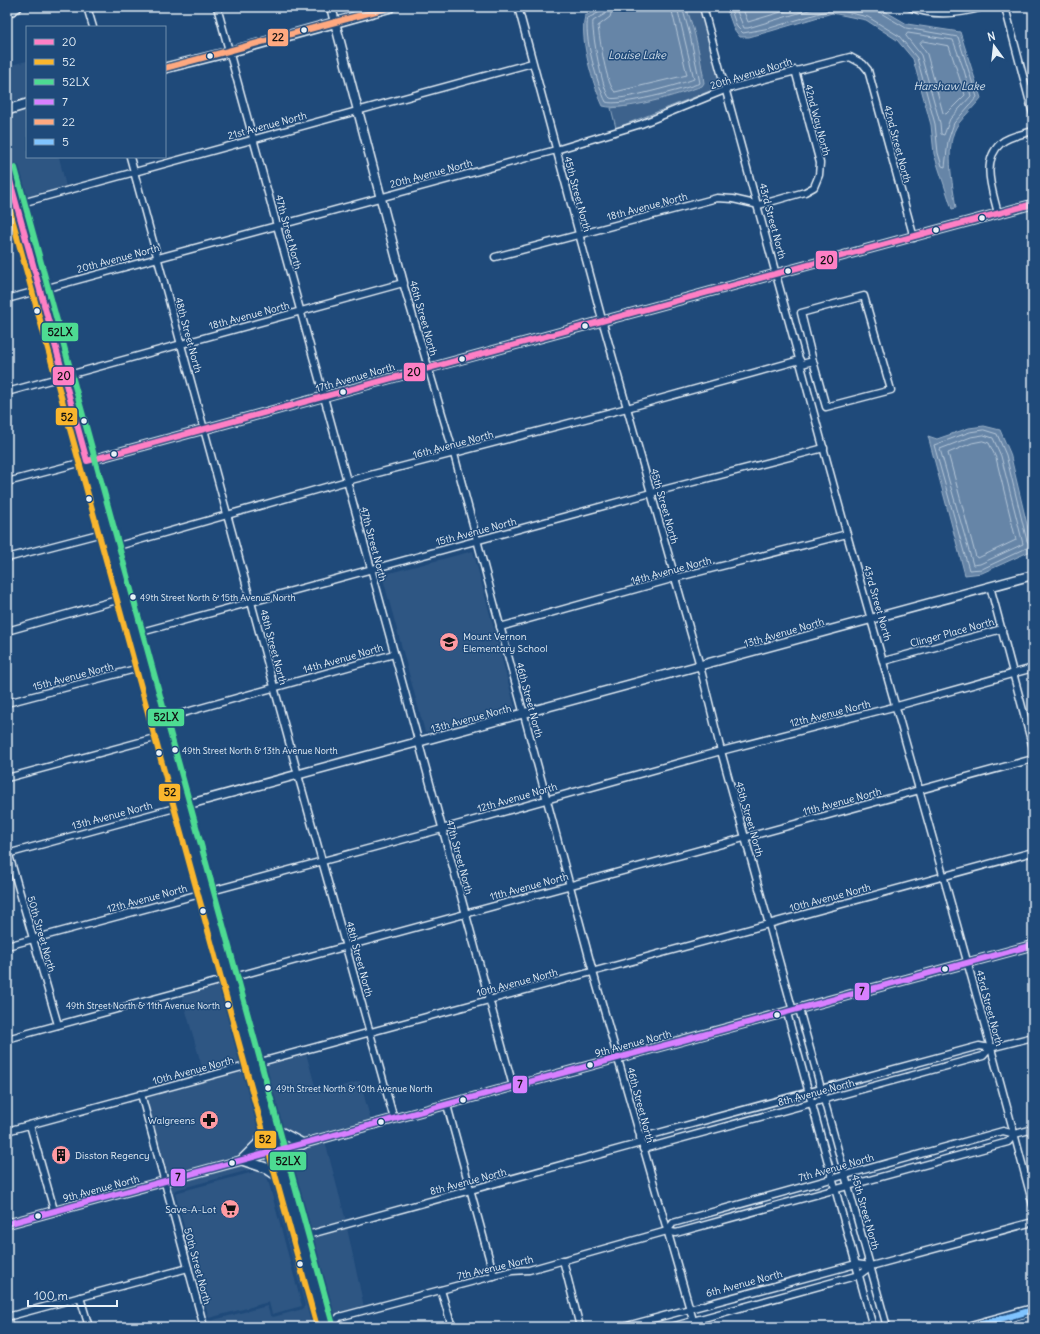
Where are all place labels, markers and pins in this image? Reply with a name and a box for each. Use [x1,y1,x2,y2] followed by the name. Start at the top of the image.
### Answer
[299,25,309,35] unlabelled marker
[205,51,215,61] unlabelled marker
[977,213,987,223] unlabelled marker
[931,225,941,235] unlabelled marker
[783,266,793,276] unlabelled marker
[32,306,42,316] unlabelled marker
[580,321,590,331] unlabelled marker
[457,354,467,364] unlabelled marker
[338,387,348,397] unlabelled marker
[79,416,89,426] unlabelled marker
[109,449,119,459] unlabelled marker
[84,494,94,504] unlabelled marker
[128,592,138,602] marker: 49th Street North & 15th Avenue North
[140,592,296,603] place label: 49th Street North & 15th Avenue North
[463,630,548,655] place label: Mount Vernon Elementary School
[438,631,460,653] school or university icon: Mount Vernon Elementary School
[170,745,180,755] marker: 49th Street North & 13th Avenue North
[182,745,338,756] place label: 49th Street North & 13th Avenue North
[154,748,164,758] unlabelled marker
[198,906,208,916] unlabelled marker
[940,964,950,974] unlabelled marker
[66,1000,220,1011] place label: 49th Street North & 11th Avenue North
[223,1000,233,1010] marker: 49th Street North & 11th Avenue North
[772,1010,782,1020] unlabelled marker
[585,1060,595,1070] unlabelled marker
[263,1083,273,1093] marker: 49th Street North & 10th Avenue North
[276,1083,432,1094] place label: 49th Street North & 10th Avenue North
[458,1095,468,1105] unlabelled marker
[198,1109,220,1131] pharmacy icon: Walgreens
[148,1114,195,1127] place label: Walgreens
[376,1117,386,1127] unlabelled marker
[50,1144,72,1166] building icon: Disston Regency
[75,1149,150,1162] place label: Disston Regency
[227,1158,237,1168] unlabelled marker
[219,1198,241,1220] supermarket icon: Save-A-Lot
[165,1203,217,1216] place label: Save-A-Lot
[33,1211,43,1221] unlabelled marker
[295,1259,305,1269] unlabelled marker

